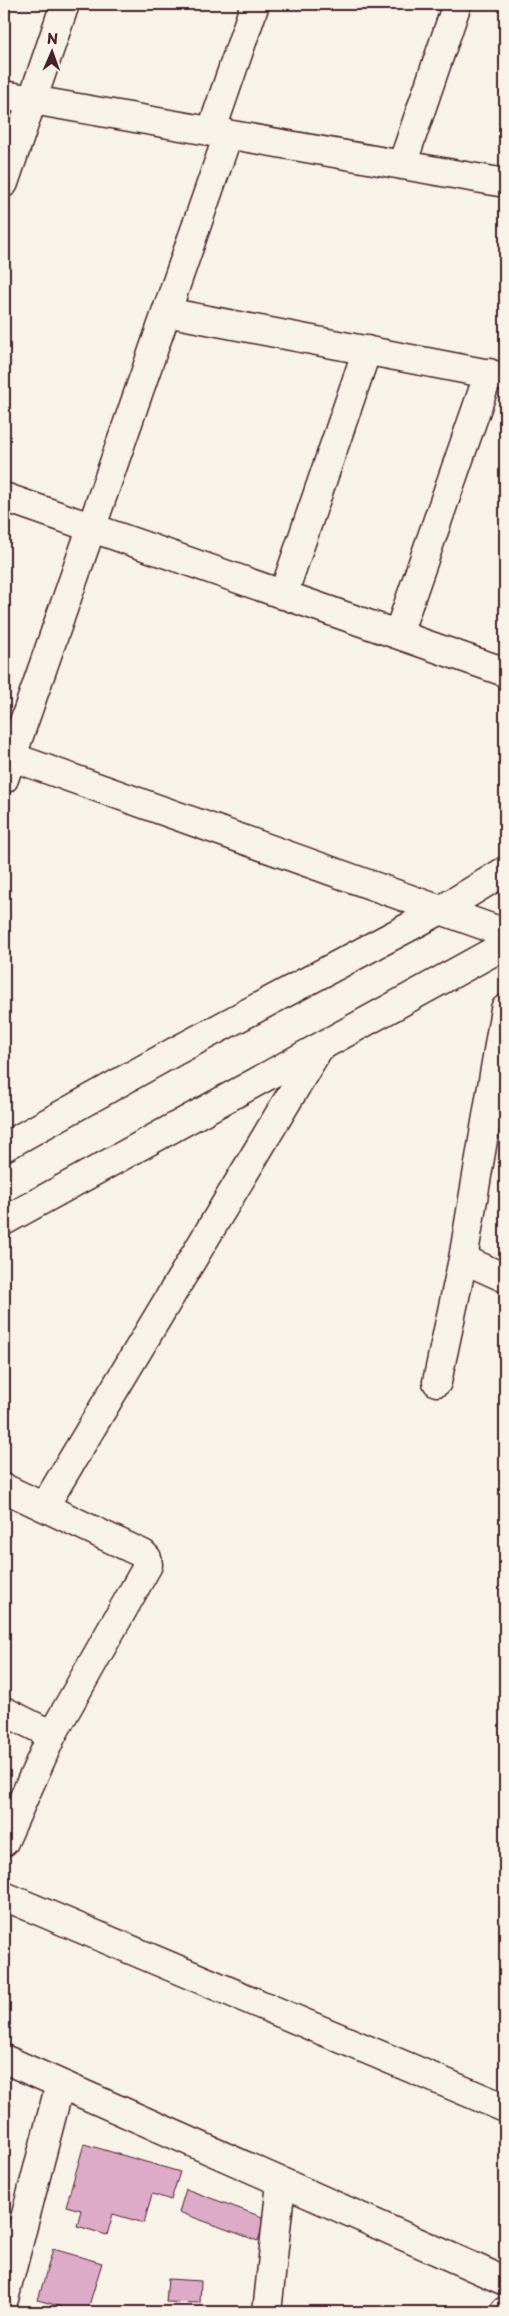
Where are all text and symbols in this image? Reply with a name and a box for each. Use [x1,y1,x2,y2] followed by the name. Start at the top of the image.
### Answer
[28,28,78,78] north arrow
[47,28,58,49] text: N

